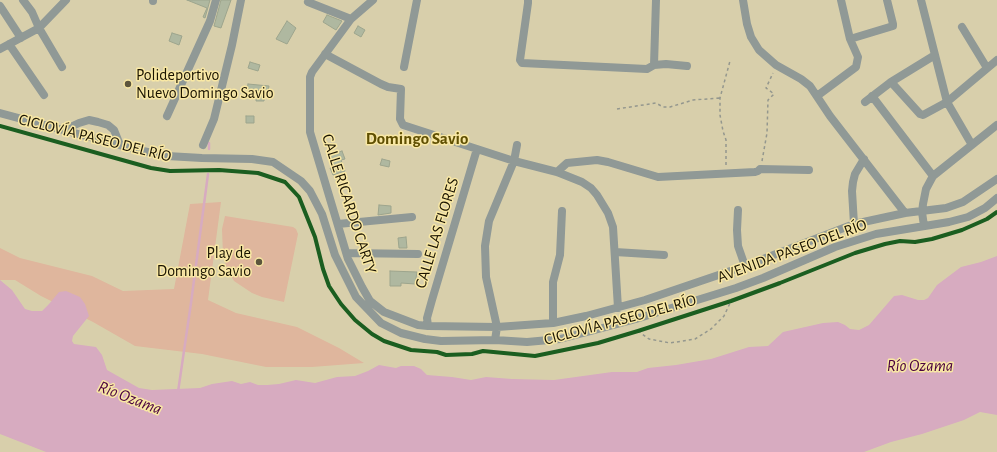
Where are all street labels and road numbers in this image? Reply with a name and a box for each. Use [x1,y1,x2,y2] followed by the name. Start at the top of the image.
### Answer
[17,110,173,166] street label: CICLOVÍA PASEO DEL RÍO
[317,132,381,276] street label: CALLE RICARDO CARTY
[411,175,463,291] street label: CALLE LAS FLORES
[715,215,869,287] street label: AVENIDA PASEO DEL RÍO
[542,290,698,350] street label: CICLOVÍA PASEO DEL RÍO

